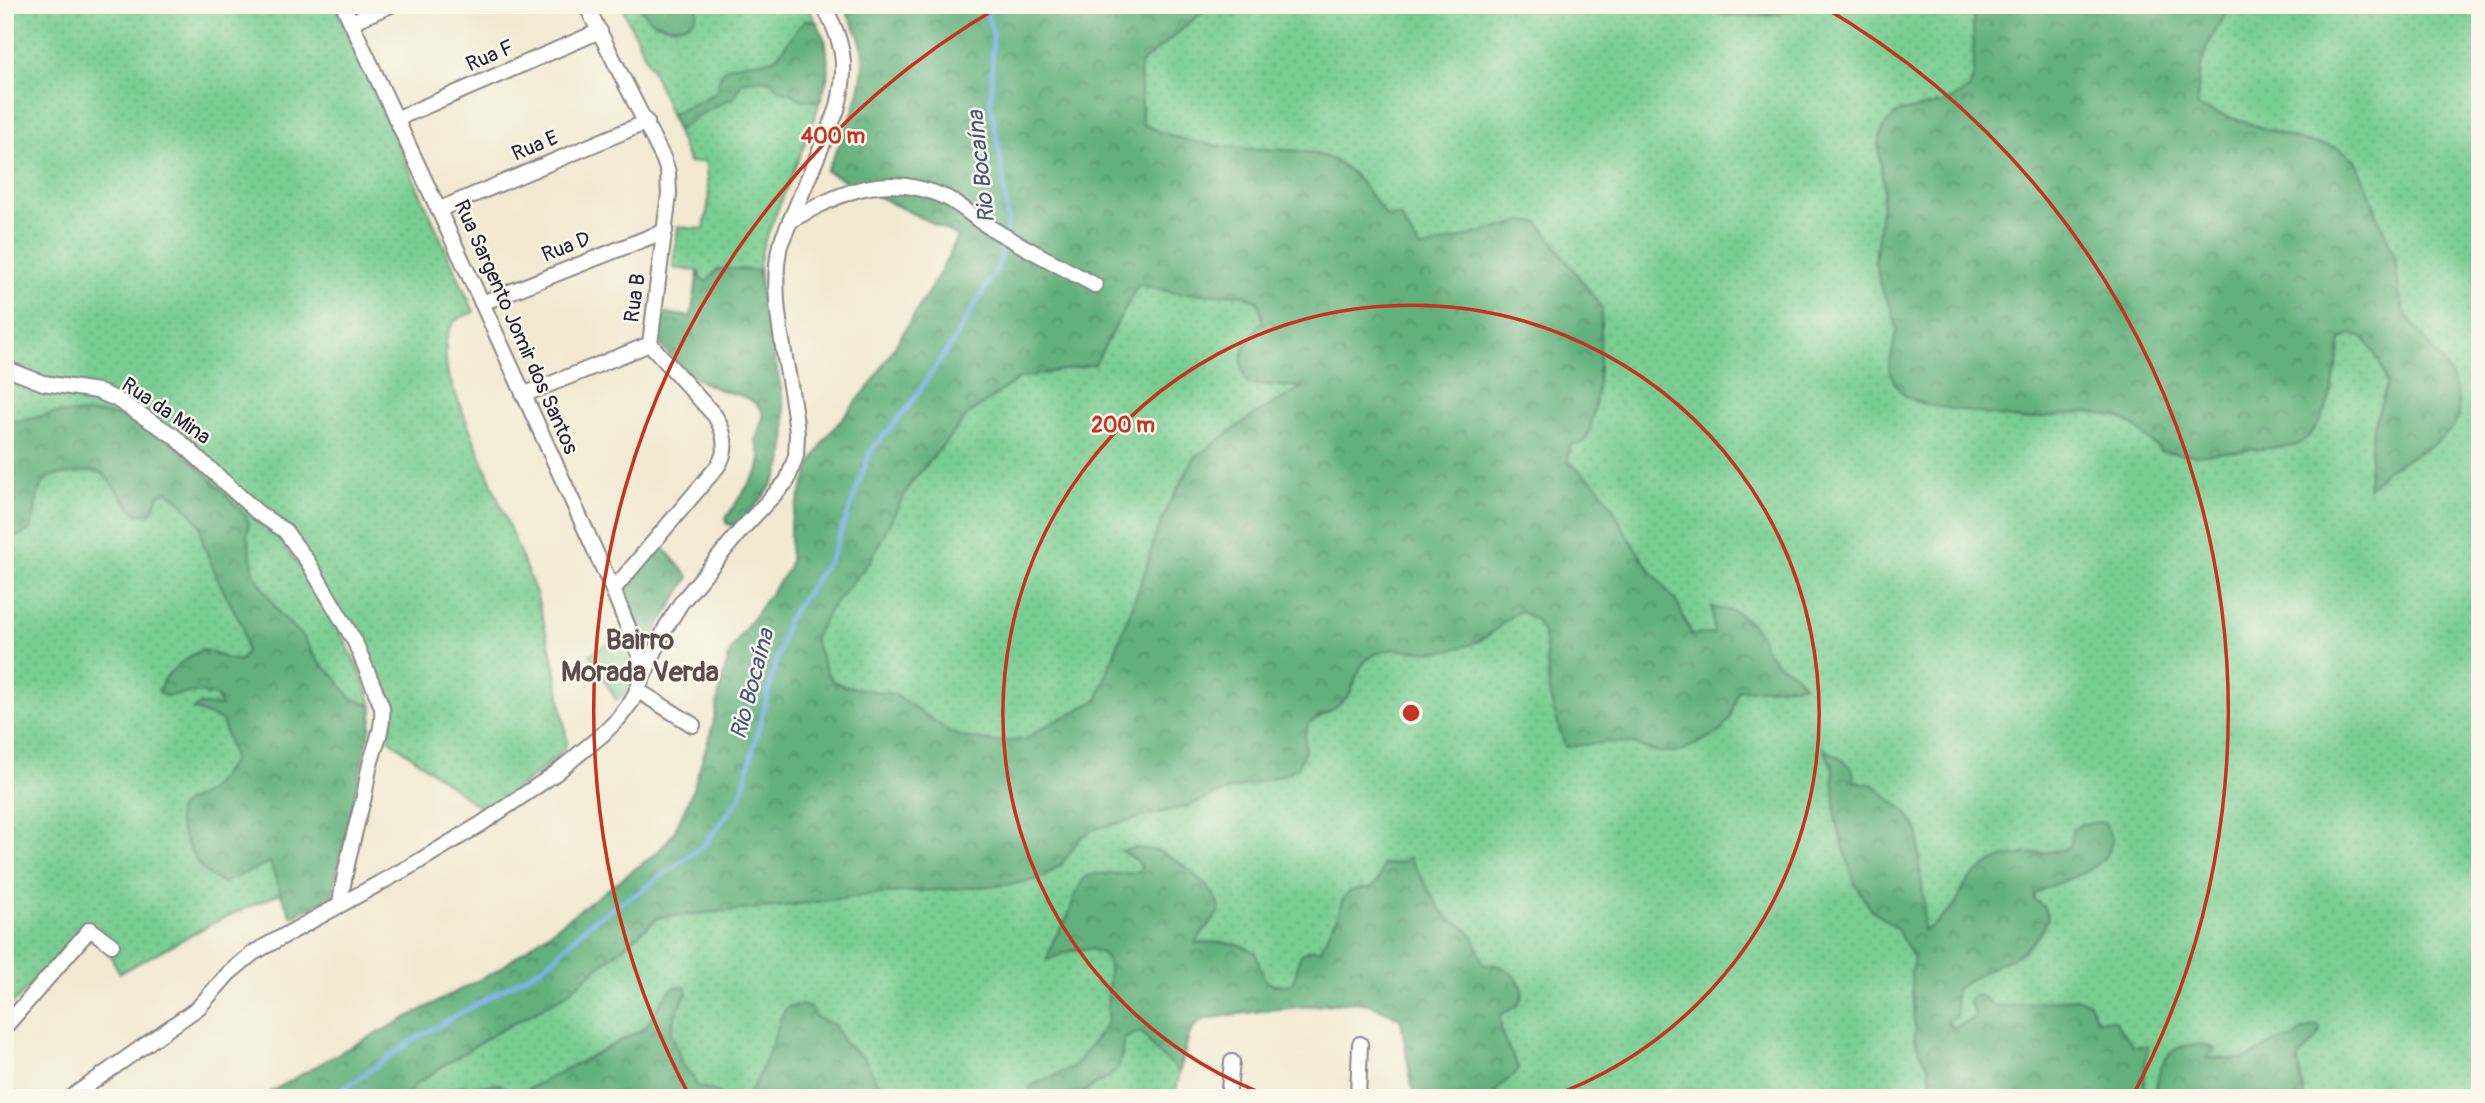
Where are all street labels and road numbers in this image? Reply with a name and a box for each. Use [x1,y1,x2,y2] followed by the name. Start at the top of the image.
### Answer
[462,34,518,78] street label: Rua F
[508,124,562,168] street label: Rua E
[448,196,585,459] street label: Rua Sargento Jomir dos Santos
[538,225,594,269] street label: Rua D
[618,272,652,324] street label: Rua B
[116,371,216,451] street label: Rua da Mina

